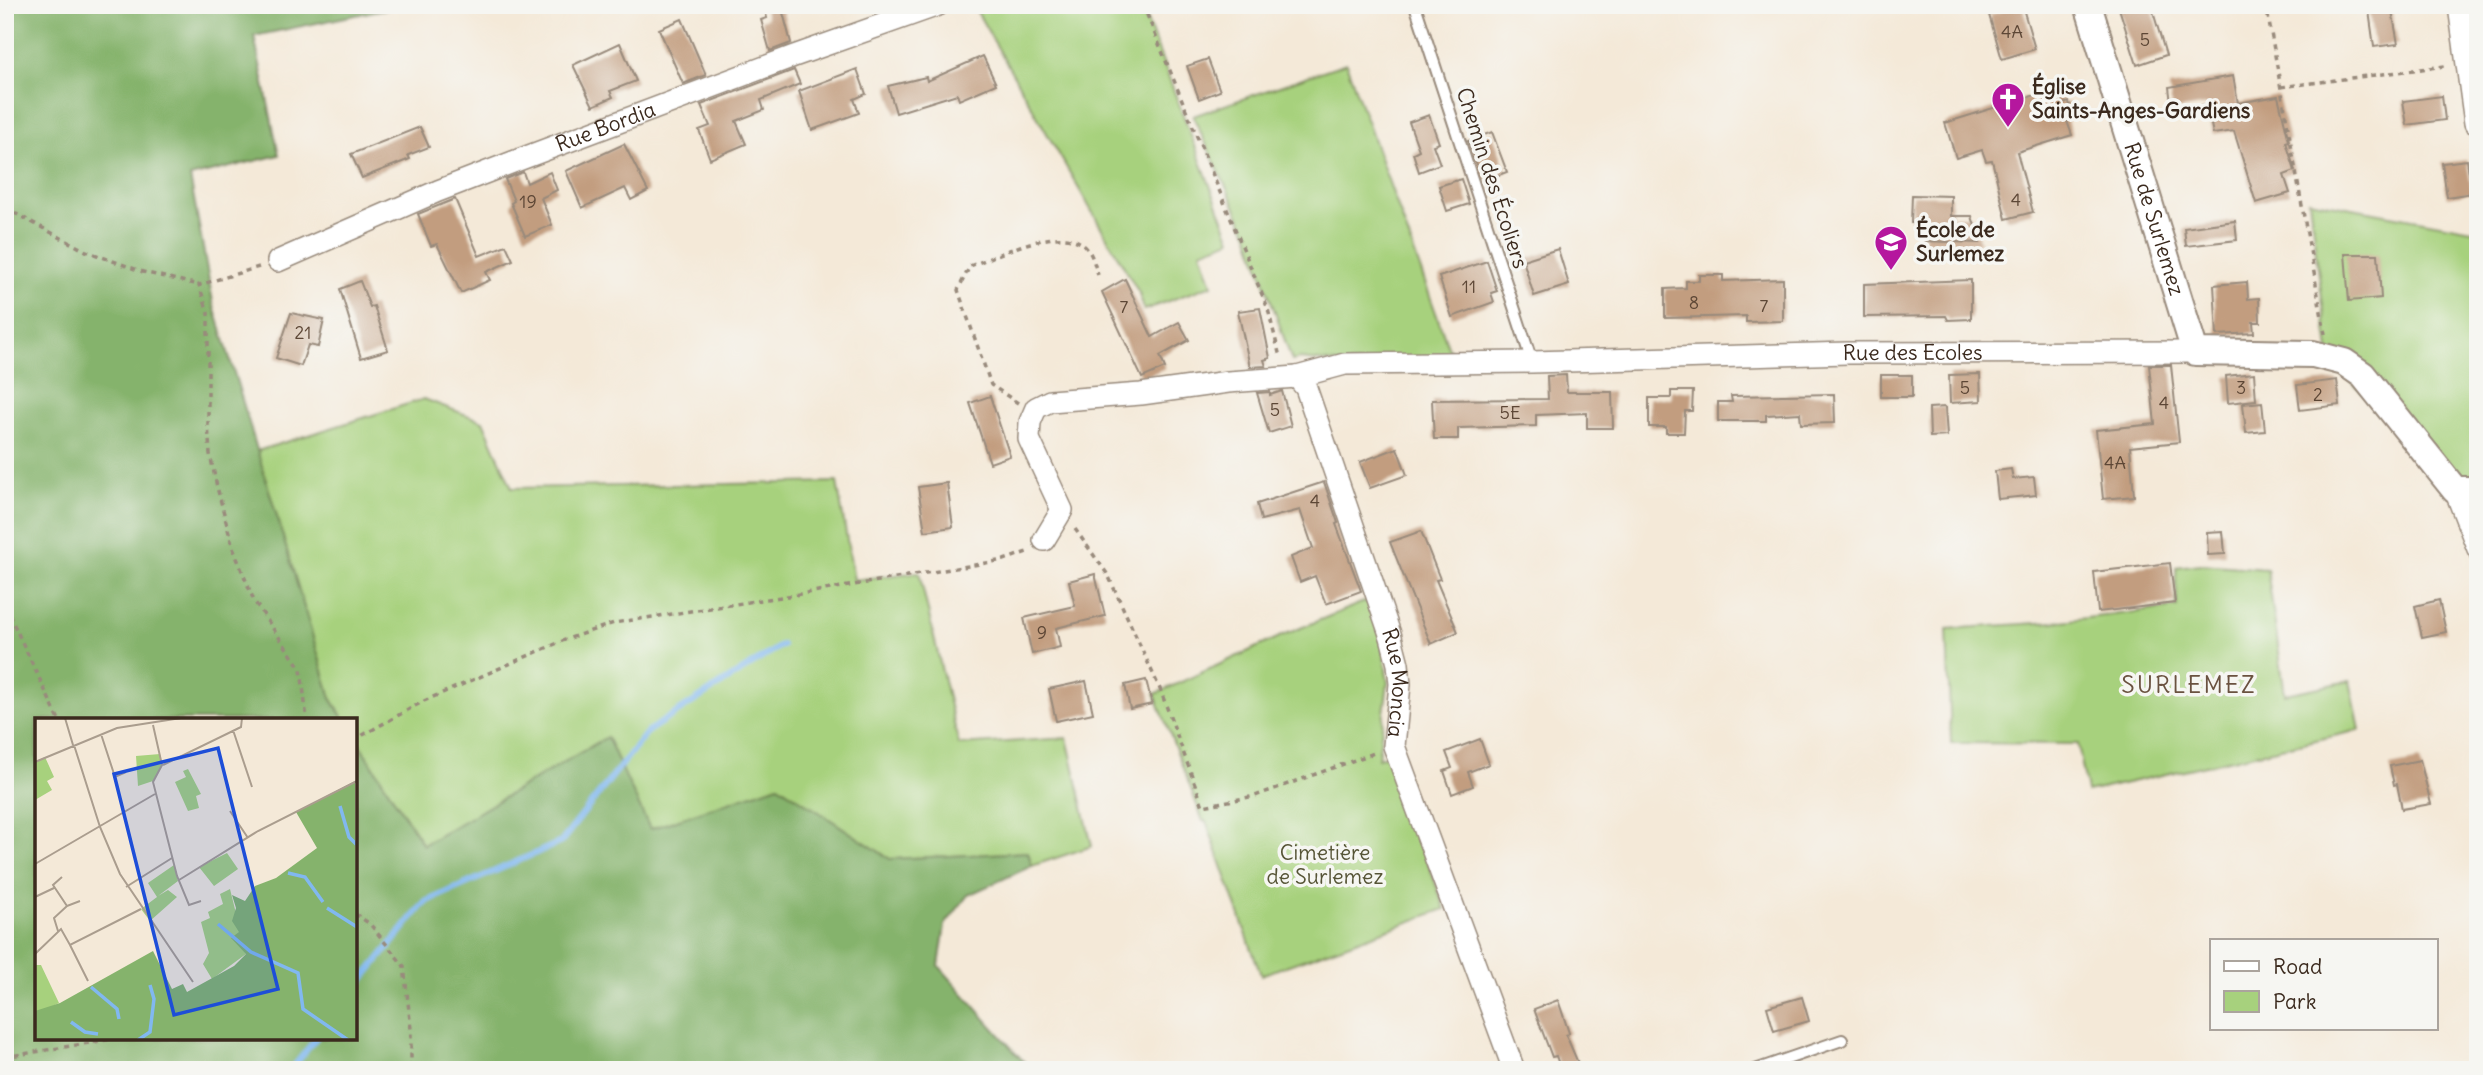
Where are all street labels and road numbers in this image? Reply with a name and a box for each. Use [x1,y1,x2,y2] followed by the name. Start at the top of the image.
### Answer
[1450,84,1534,272] street label: Chemin des Écoliers
[552,95,659,158] street label: Rue Bordia
[2118,139,2191,299] street label: Rue de Surlemez
[1843,339,1983,366] street label: Rue des Ecoles
[1376,625,1414,739] street label: Rue Moncia

